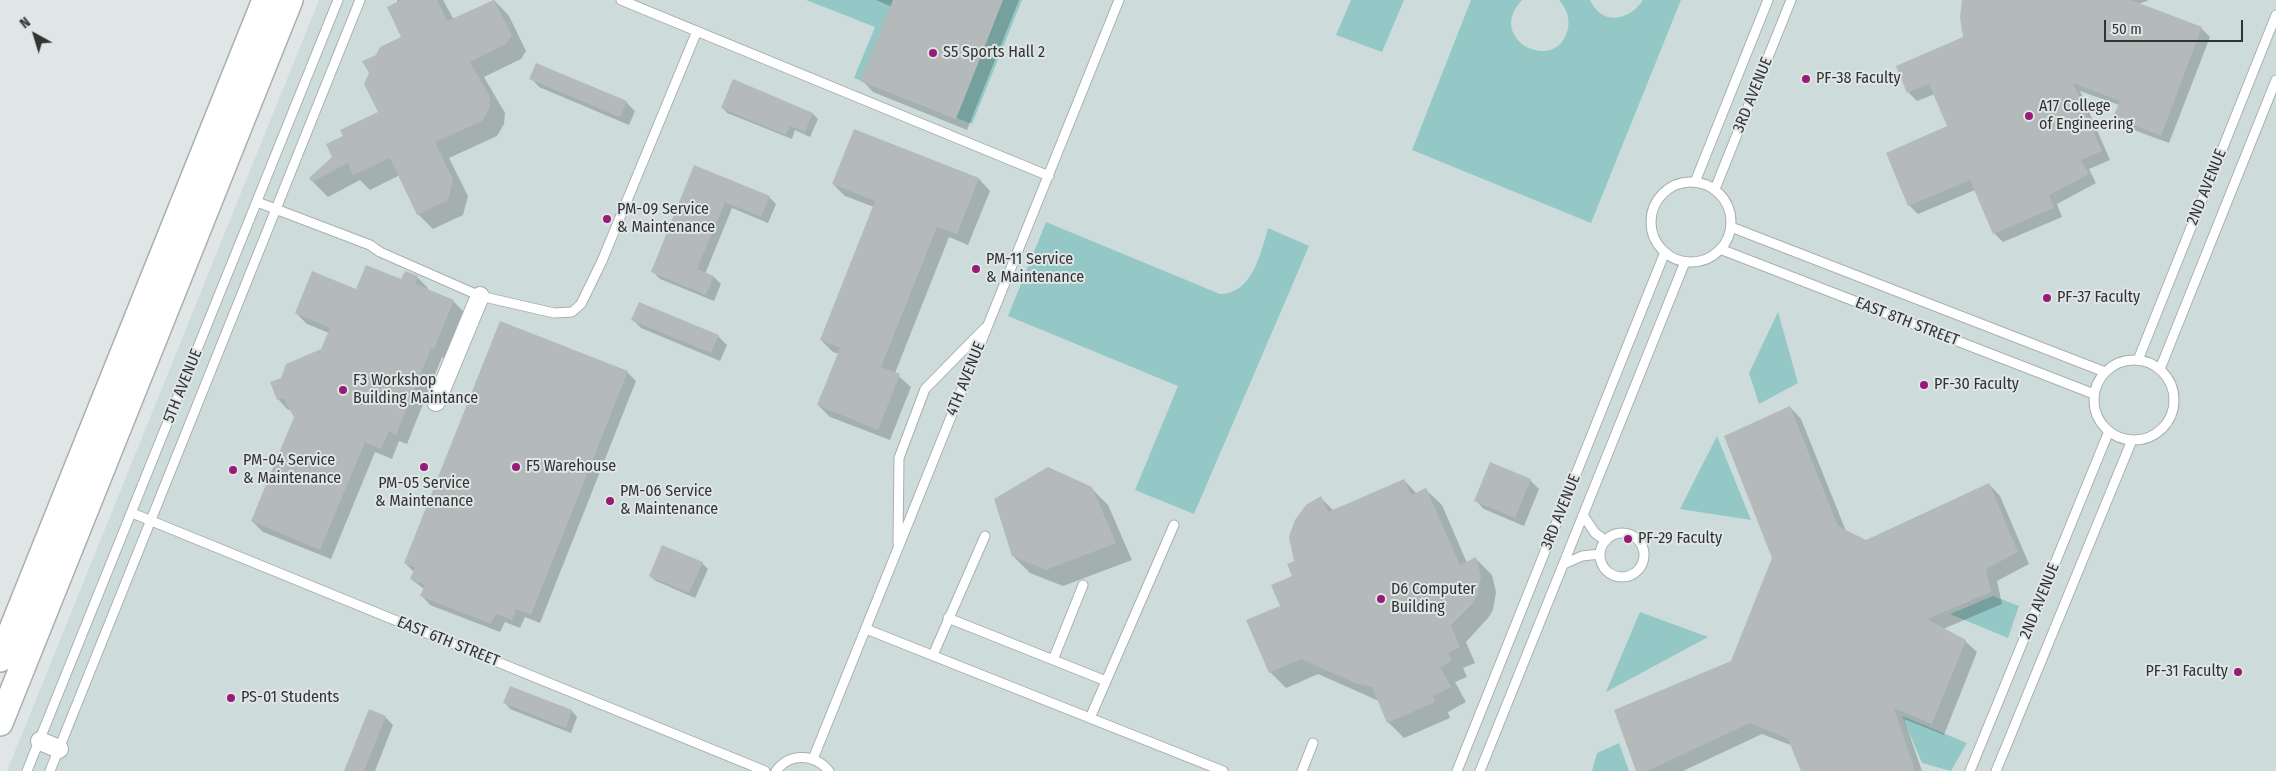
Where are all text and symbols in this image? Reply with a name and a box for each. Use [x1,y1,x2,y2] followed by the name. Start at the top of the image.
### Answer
[10,10,60,60] north arrow
[2106,10,2245,42] scale bar
[17,14,34,32] text: N
[2112,20,2142,38] text: 50 m
[943,43,1045,63] place label: S5 Sports Hall 2
[927,47,939,59] marker: S5 Sports Hall 2
[1729,55,1777,135] street label: 3RD AVENUE
[1816,69,1901,89] place label: PF-38 Faculty
[1800,73,1812,85] marker: PF-38 Faculty
[2039,97,2133,135] place label: A17 College of Engineering
[2023,110,2035,122] marker: A17 College of Engineering
[2183,146,2231,228] street label: 2ND AVENUE
[617,200,715,238] place label: PM-09 Service & Maintenance
[601,213,613,225] marker: PM-09 Service & Maintenance
[986,250,1084,288] place label: PM-11 Service & Maintenance
[970,263,982,275] marker: PM-11 Service & Maintenance
[2057,288,2140,308] place label: PF-37 Faculty
[2041,292,2053,304] marker: PF-37 Faculty
[1853,293,1961,351] street label: EAST 8TH STREET
[942,339,990,419] street label: 4TH AVENUE
[159,346,207,426] street label: 5TH AVENUE
[353,371,478,409] place label: F3 Workshop Building Maintance
[1934,375,2019,395] place label: PF-30 Faculty
[1918,379,1930,391] marker: PF-30 Faculty
[337,384,349,396] marker: F3 Workshop Building Maintance
[243,451,341,489] place label: PM-04 Service & Maintenance
[526,457,616,477] place label: F5 Warehouse
[418,461,430,473] marker: PM-05 Service & Maintenance
[510,461,522,473] marker: F5 Warehouse
[227,464,239,476] marker: PM-04 Service & Maintenance
[1537,472,1585,552] street label: 3RD AVENUE
[375,474,473,512] place label: PM-05 Service & Maintenance
[620,482,718,520] place label: PM-06 Service & Maintenance
[604,495,616,507] marker: PM-06 Service & Maintenance
[1638,529,1722,549] place label: PF-29 Faculty
[1622,533,1634,545] marker: PF-29 Faculty
[2016,560,2064,642] street label: 2ND AVENUE
[1391,580,1476,618] place label: D6 Computer Building
[1375,593,1387,605] marker: D6 Computer Building
[394,613,502,671] street label: EAST 6TH STREET
[2145,662,2228,682] place label: PF-31 Faculty
[2232,666,2244,678] marker: PF-31 Faculty
[241,688,339,708] place label: PS-01 Students
[225,692,237,704] marker: PS-01 Students

